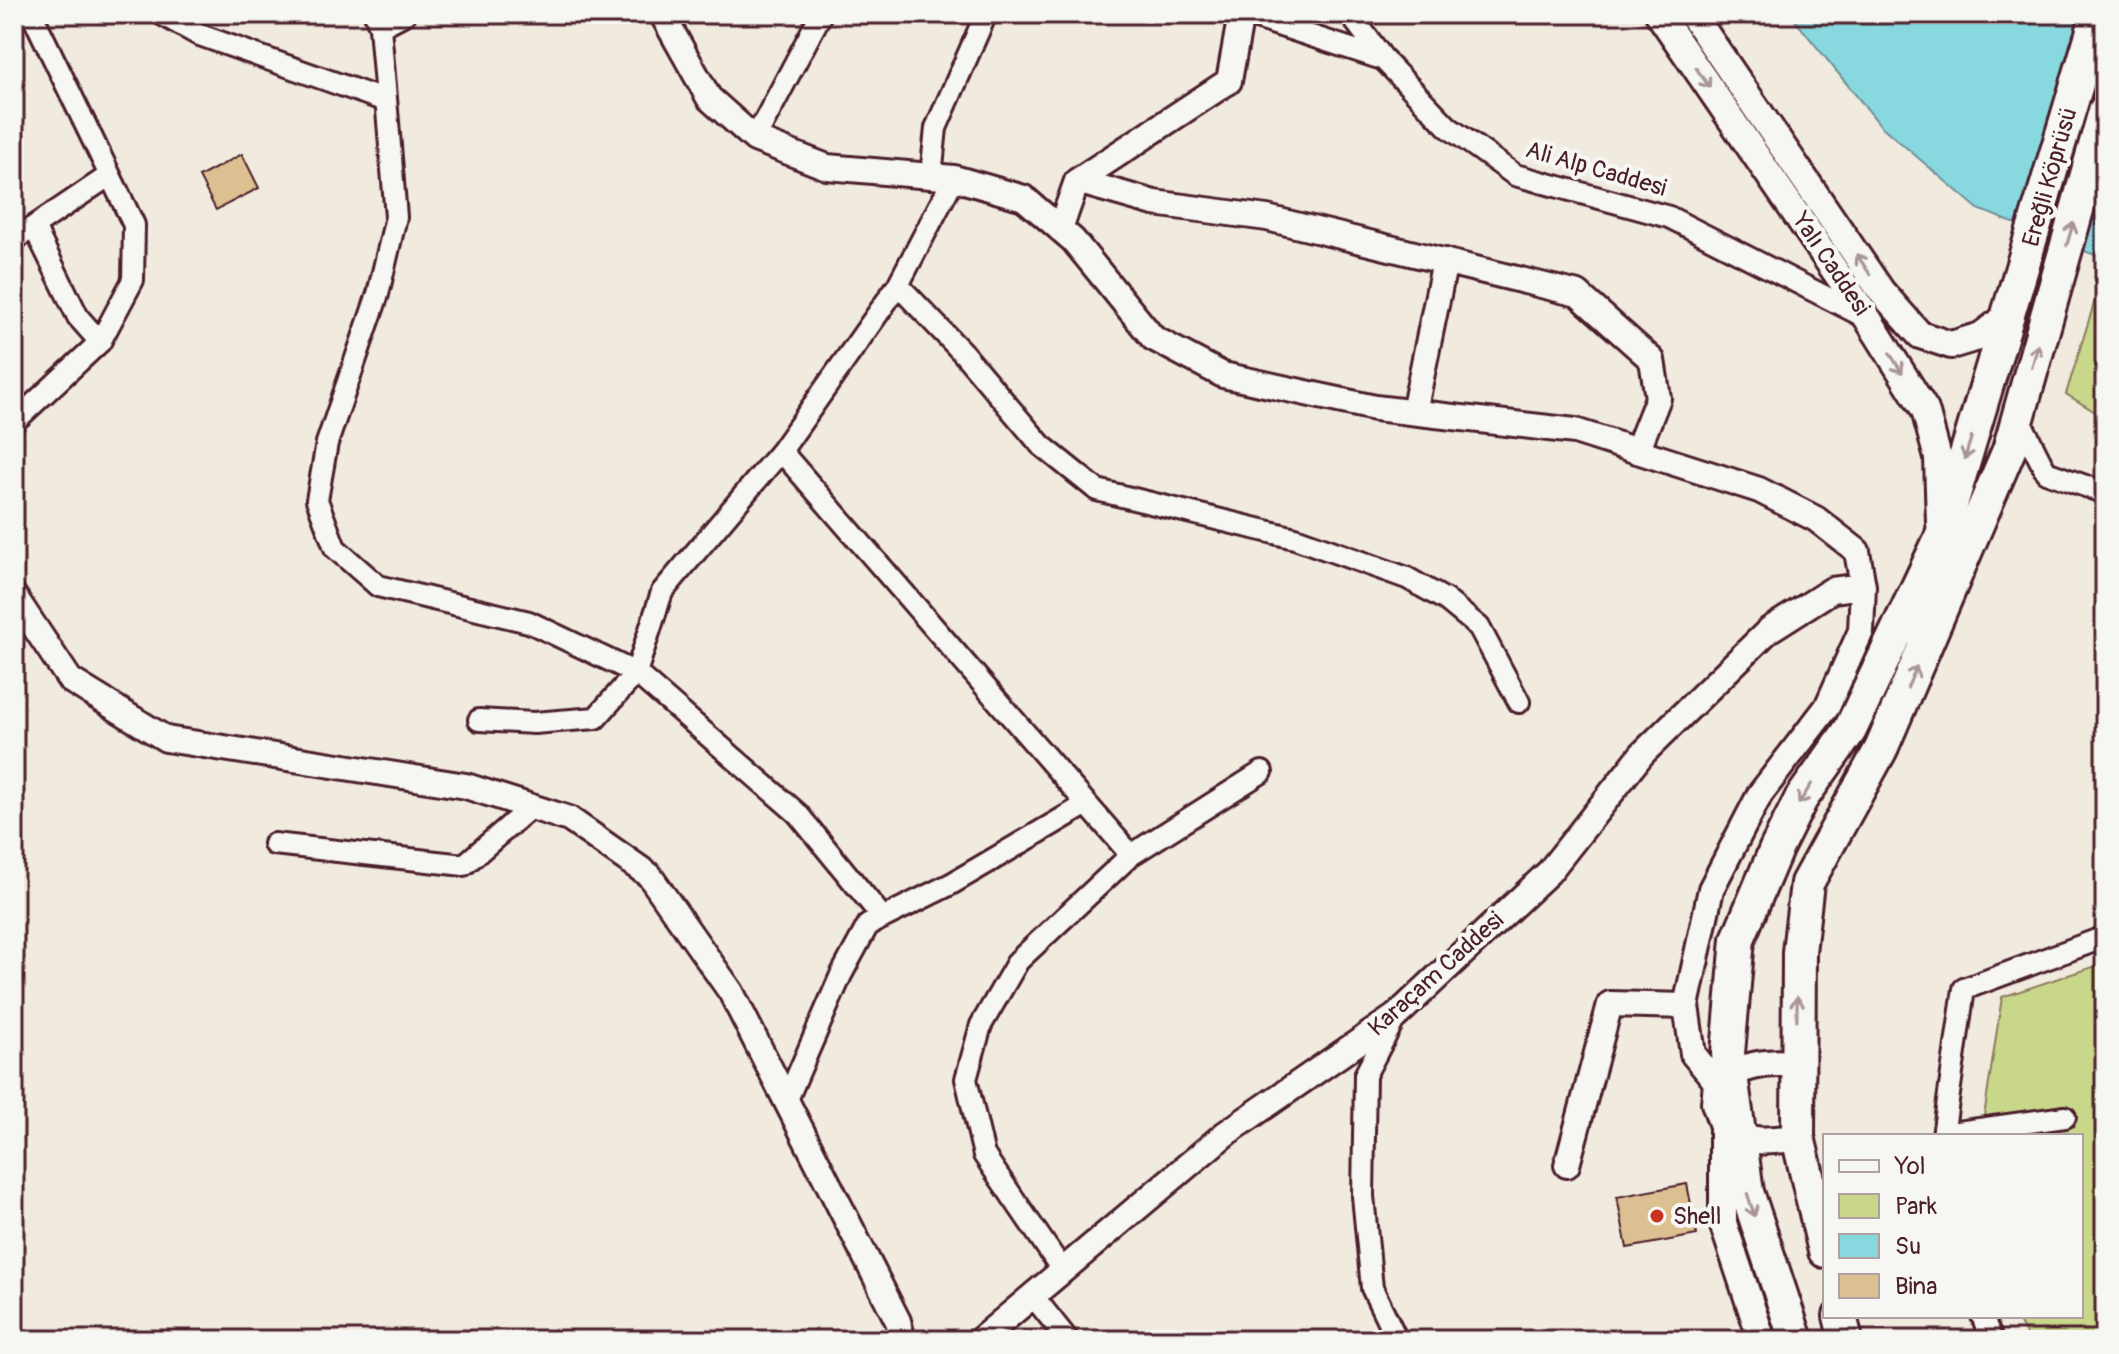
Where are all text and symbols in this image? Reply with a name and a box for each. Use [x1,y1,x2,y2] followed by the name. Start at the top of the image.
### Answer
[1695,67,1711,89] one-way arrow
[2016,104,2084,250] street label: Ereğli Köprüsü
[1522,135,1670,203] street label: Ali Alp Caddesi
[1785,206,1876,321] street label: Yalı Caddesi
[2063,221,2078,247] one-way arrow
[1855,254,1871,276] one-way arrow
[2028,344,2043,370] one-way arrow
[1888,351,1904,374] one-way arrow
[1960,435,1975,461] one-way arrow
[1906,665,1920,690] one-way arrow
[1797,782,1813,805] one-way arrow
[1362,906,1510,1042] street label: Karaçam Caddesi
[1790,995,1805,1022] one-way arrow
[1823,1134,2083,1318] legend
[1894,1152,1925,1181] text: Yol
[1745,1192,1760,1217] one-way arrow
[1895,1192,1937,1221] text: Park
[1673,1202,1722,1231] place label: Shell
[1648,1207,1666,1225] marker: Shell
[1895,1232,1921,1261] text: Su
[1895,1272,1937,1301] text: Bina

